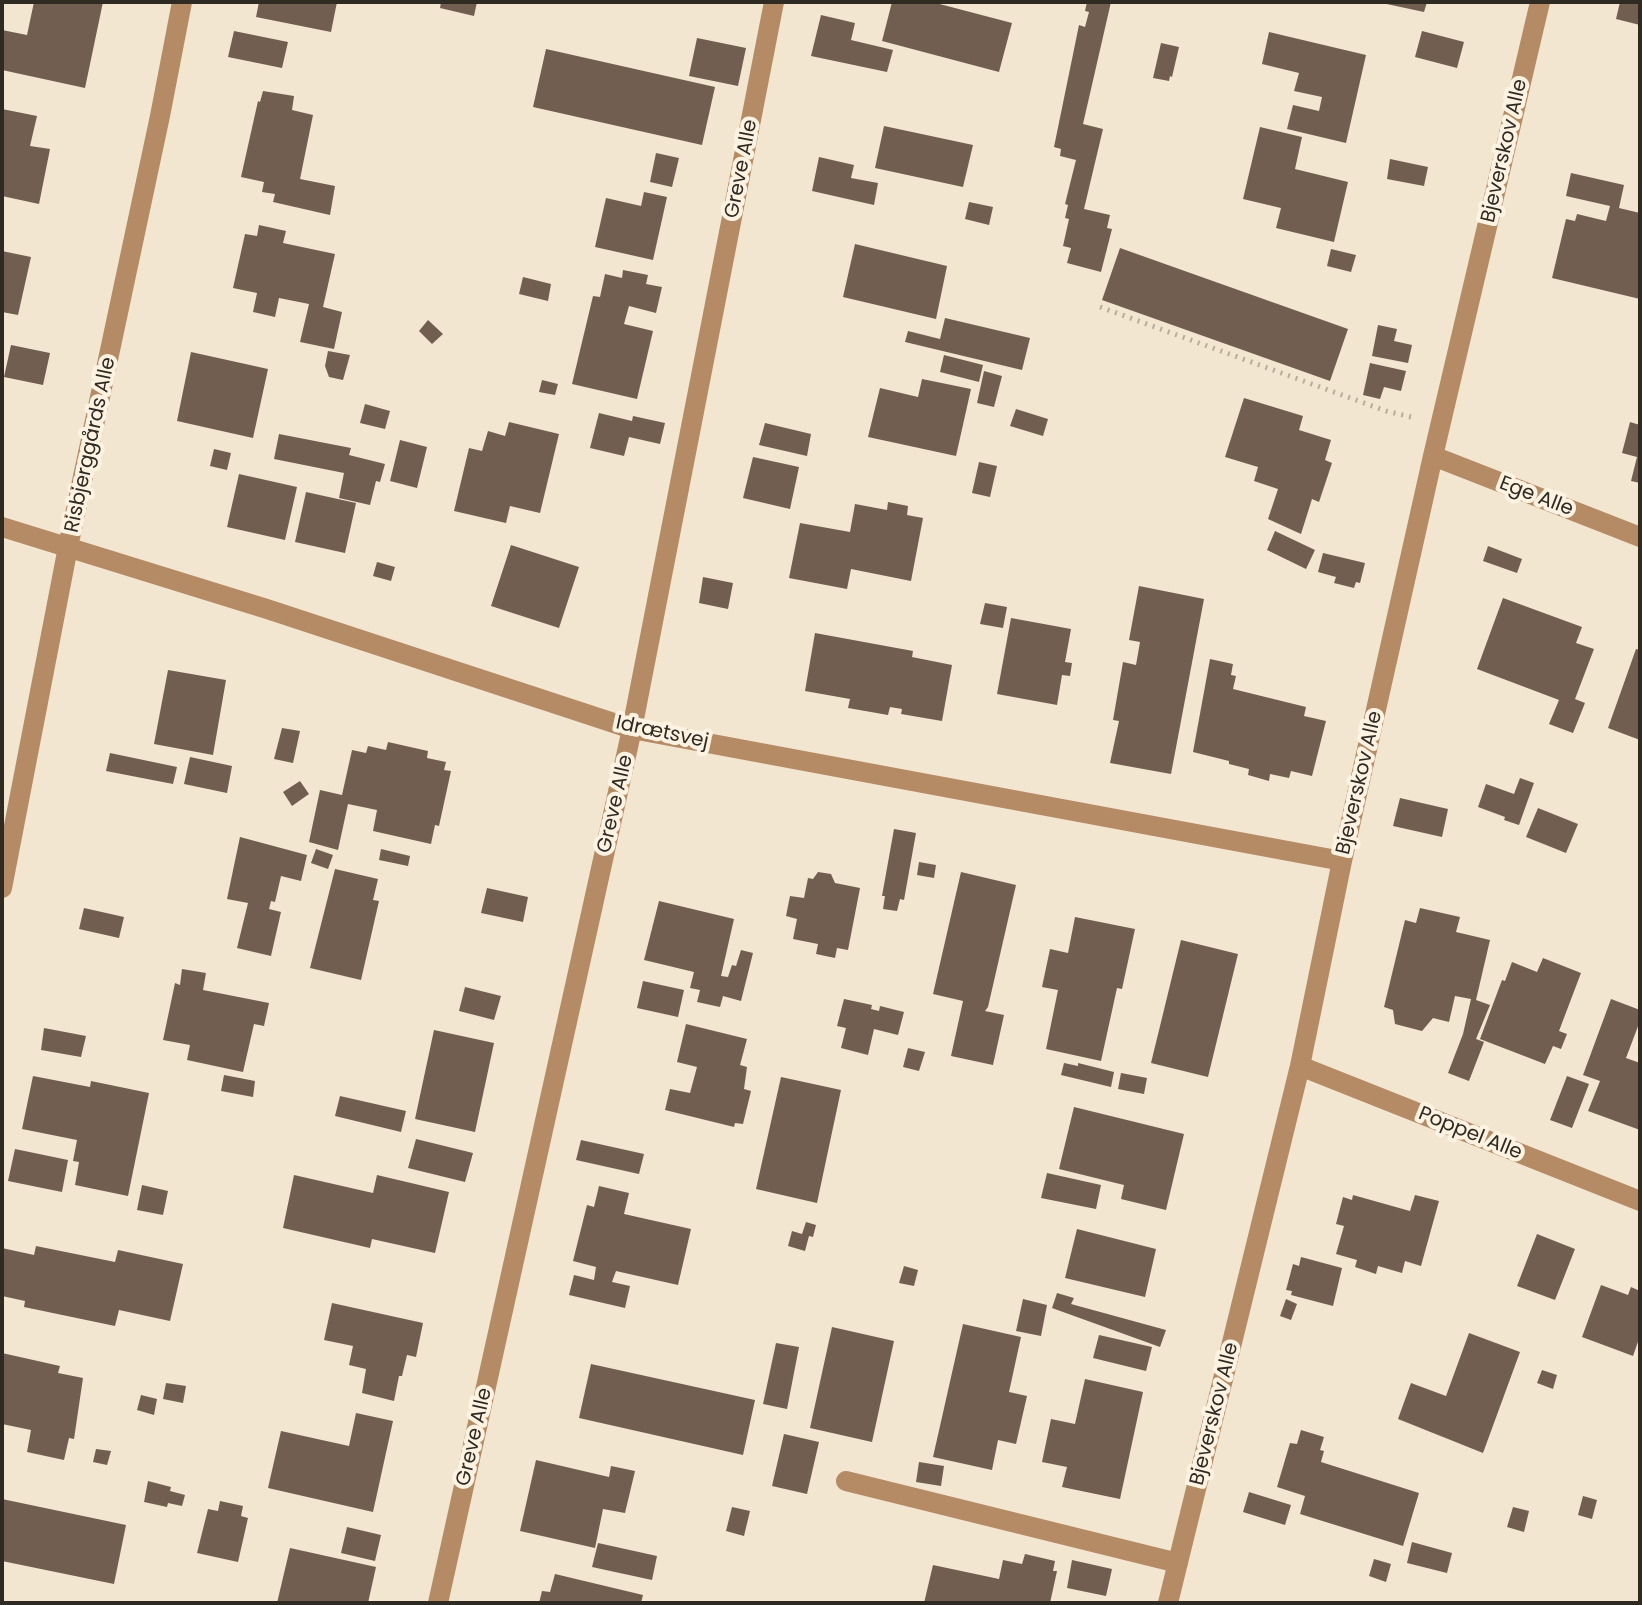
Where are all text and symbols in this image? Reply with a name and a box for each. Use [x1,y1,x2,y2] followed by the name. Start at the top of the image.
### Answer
[1477,77,1533,225] street label: Bjeverskov Alle
[721,118,763,220] street label: Greve Alle
[61,355,121,535] street label: Risbjerggårds Alle
[1496,472,1576,522] street label: Ege Alle
[1332,709,1388,857] street label: Bjeverskov Alle
[613,711,711,755] street label: Idrætsvej
[593,753,639,855] street label: Greve Alle
[1415,1102,1525,1166] street label: Poppel Alle
[1186,1340,1244,1488] street label: Bjeverskov Alle
[452,1386,498,1488] street label: Greve Alle

